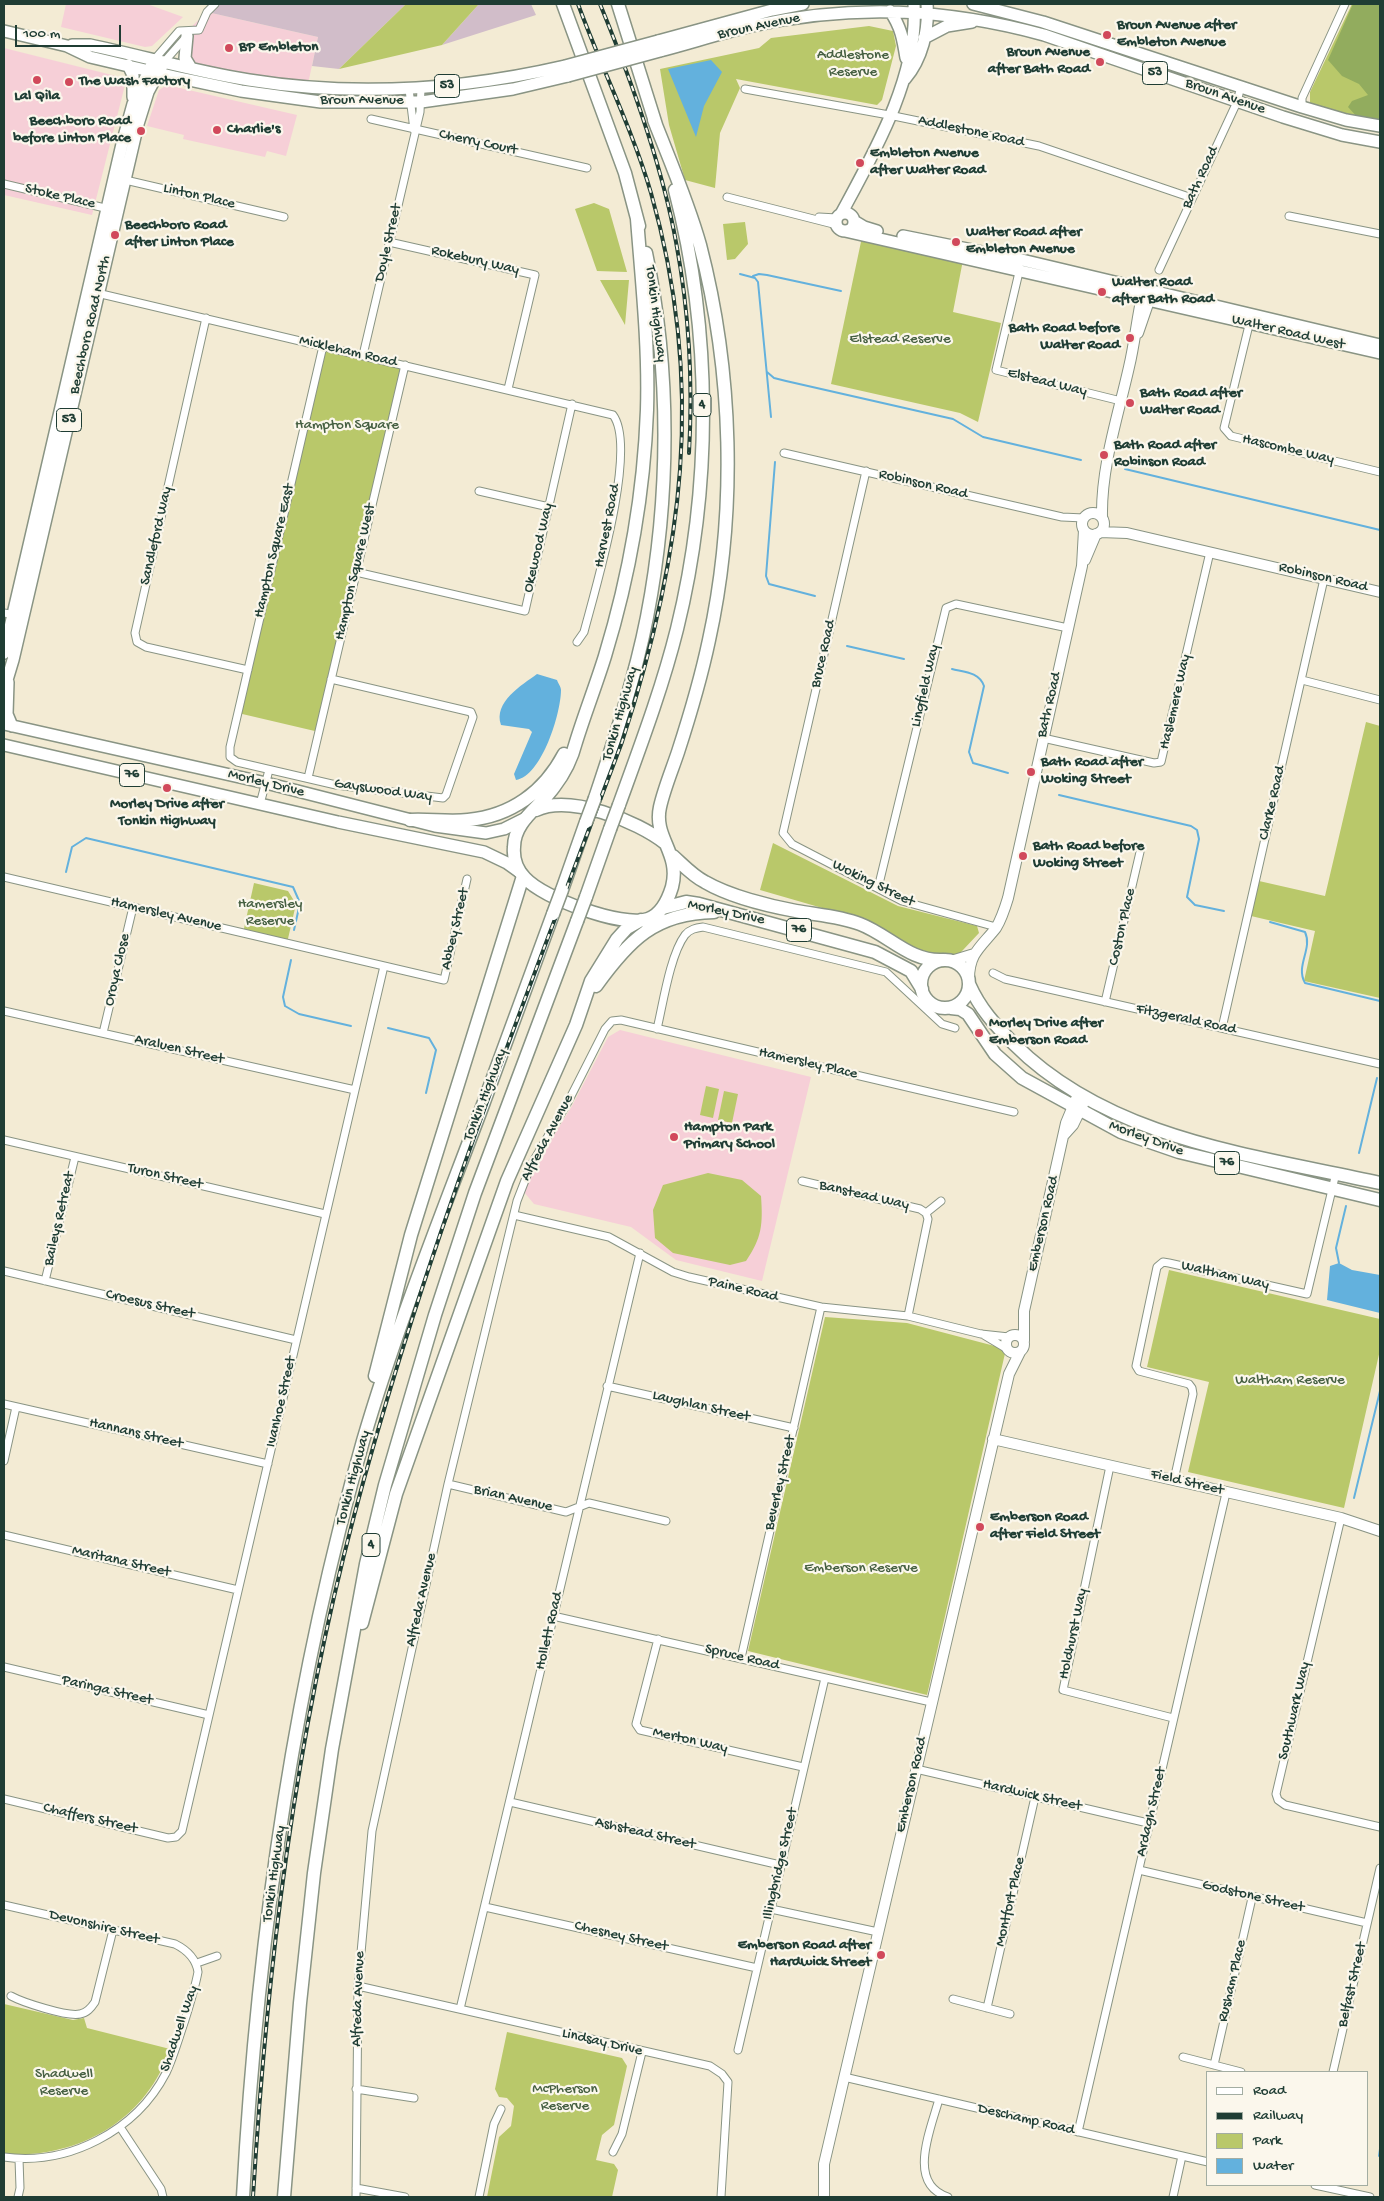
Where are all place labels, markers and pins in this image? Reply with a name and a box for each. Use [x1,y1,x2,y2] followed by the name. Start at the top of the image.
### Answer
[1117,17,1236,52] place label: Broun Avenue after Embleton Avenue
[1101,29,1113,41] marker: Broun Avenue after Embleton Avenue
[239,39,318,57] place label: BP Embleton
[223,42,235,54] marker: BP Embleton
[988,44,1090,79] place label: Broun Avenue after Bath Road
[1094,56,1106,68] marker: Broun Avenue after Bath Road
[79,73,190,91] place label: The Wash Factory
[31,74,43,86] marker: Lal Qila
[63,76,75,88] marker: The Wash Factory
[14,88,60,106] place label: Lal Qila
[13,113,131,148] place label: Beechboro Road before Linton Place
[227,121,280,139] place label: Charlie's
[211,124,223,136] marker: Charlie's
[135,125,147,137] marker: Beechboro Road before Linton Place
[870,145,986,180] place label: Embleton Avenue after Walter Road
[854,157,866,169] marker: Embleton Avenue after Walter Road
[125,217,234,252] place label: Beechboro Road after Linton Place
[966,224,1082,259] place label: Walter Road after Embleton Avenue
[109,229,121,241] marker: Beechboro Road after Linton Place
[950,236,962,248] marker: Walter Road after Embleton Avenue
[1112,274,1214,309] place label: Walter Road after Bath Road
[1096,286,1108,298] marker: Walter Road after Bath Road
[1009,320,1120,355] place label: Bath Road before Walter Road
[1124,332,1136,344] marker: Bath Road before Walter Road
[1140,385,1242,420] place label: Bath Road after Walter Road
[1124,397,1136,409] marker: Bath Road after Walter Road
[1114,437,1216,472] place label: Bath Road after Robinson Road
[1098,449,1110,461] marker: Bath Road after Robinson Road
[1041,754,1143,789] place label: Bath Road after Woking Street
[1025,766,1037,778] marker: Bath Road after Woking Street
[161,782,173,794] marker: Morley Drive after Tonkin Highway
[110,796,224,831] place label: Morley Drive after Tonkin Highway
[1033,838,1144,873] place label: Bath Road before Woking Street
[1017,850,1029,862] marker: Bath Road before Woking Street
[989,1015,1103,1050] place label: Morley Drive after Emberson Road
[973,1027,985,1039] marker: Morley Drive after Emberson Road
[684,1119,775,1154] place label: Hampton Park Primary School
[668,1131,680,1143] marker: Hampton Park Primary School
[990,1509,1100,1544] place label: Emberson Road after Field Street
[974,1521,986,1533] marker: Emberson Road after Field Street
[738,1937,871,1972] place label: Emberson Road after Hardwick Street
[875,1949,887,1961] marker: Emberson Road after Hardwick Street

